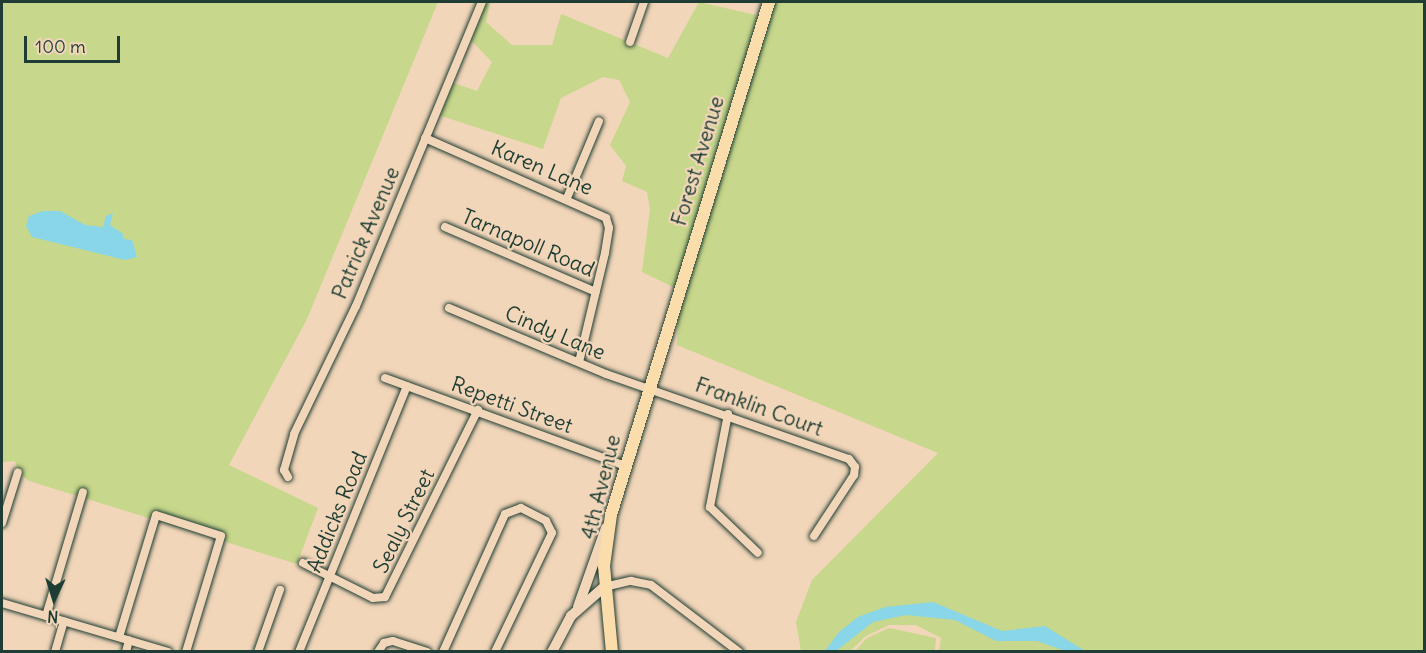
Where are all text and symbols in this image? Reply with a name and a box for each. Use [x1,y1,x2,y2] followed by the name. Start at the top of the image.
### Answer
[27,24,123,62] scale bar
[35,35,86,58] text: 100 m
[666,93,730,229] street label: Forest Avenue
[487,135,597,201] street label: Karen Lane
[327,163,405,303] street label: Patrick Avenue
[458,204,598,282] street label: Tarnapoll Road
[501,301,609,365] street label: Cindy Lane
[448,371,576,439] street label: Repetti Street
[692,372,826,442] street label: Franklin Court
[576,432,626,542] street label: 4th Avenue
[301,448,373,576] street label: Addicks Road
[368,465,440,577] street label: Sealy Street
[24,569,84,629] north arrow
[47,607,59,627] text: N

